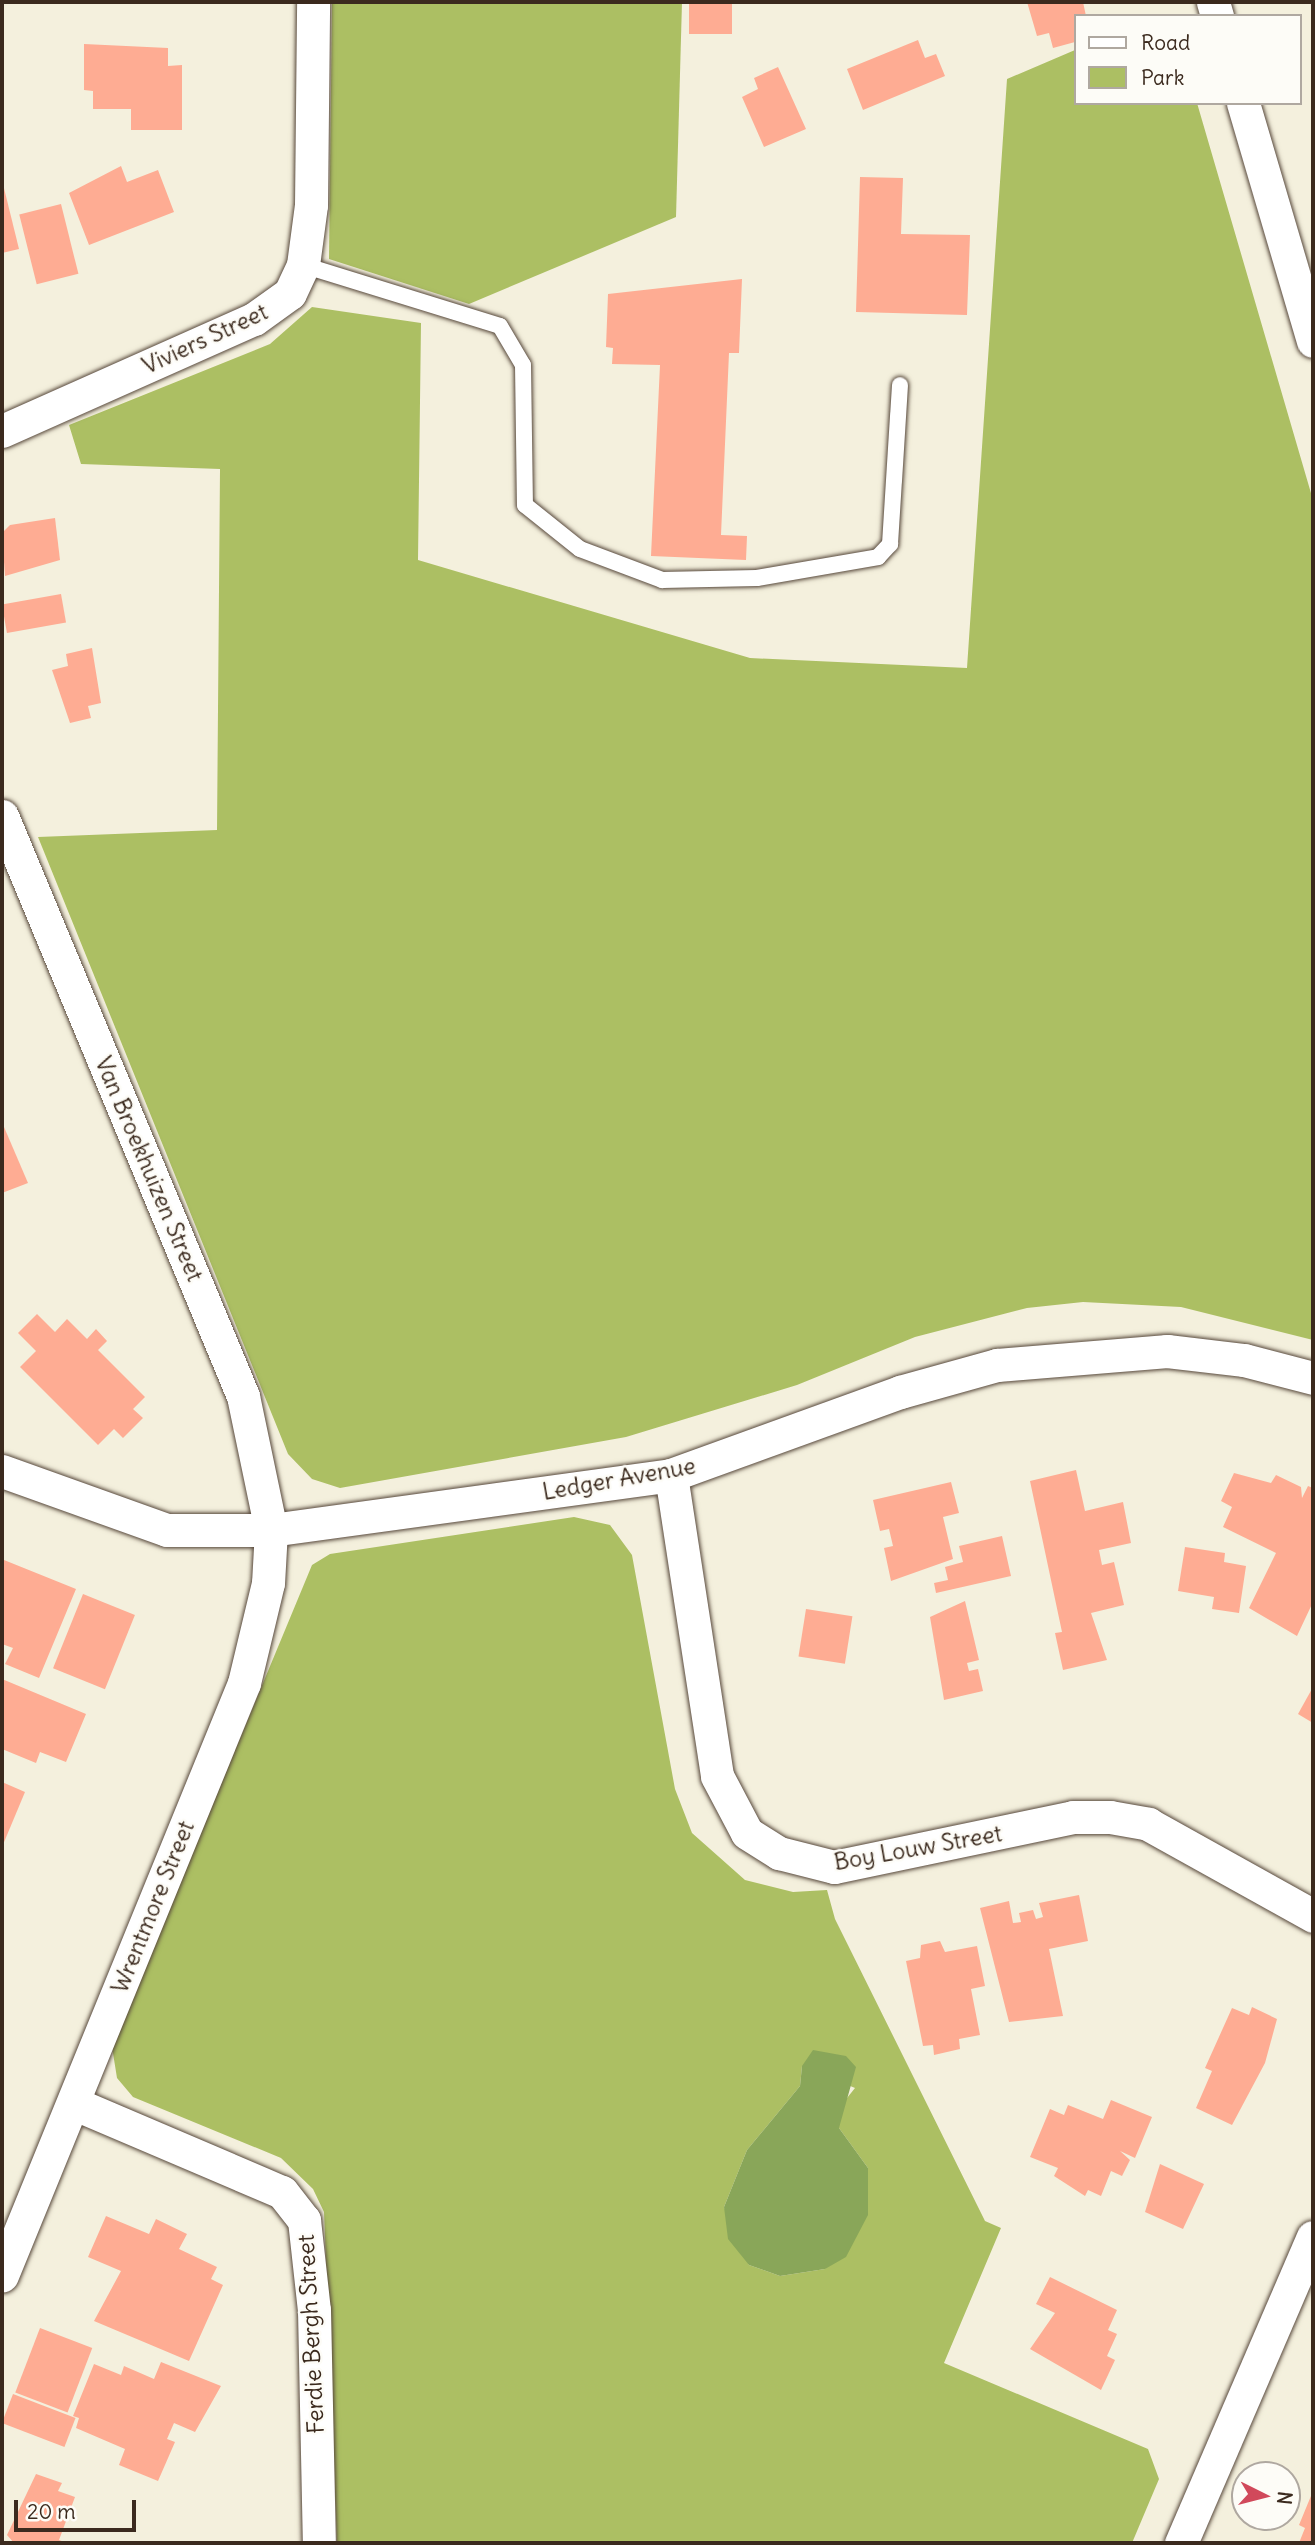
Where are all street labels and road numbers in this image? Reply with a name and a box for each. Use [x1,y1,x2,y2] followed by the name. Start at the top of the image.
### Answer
[138,298,272,380] street label: Viviers Street
[89,1052,209,1286] street label: Van Broekhuizen Street
[540,1452,698,1506] street label: Ledger Avenue
[106,1817,200,1997] street label: Wrentmore Street
[832,1820,1004,1876] street label: Boy Louw Street
[292,2234,330,2434] street label: Ferdie Bergh Street

